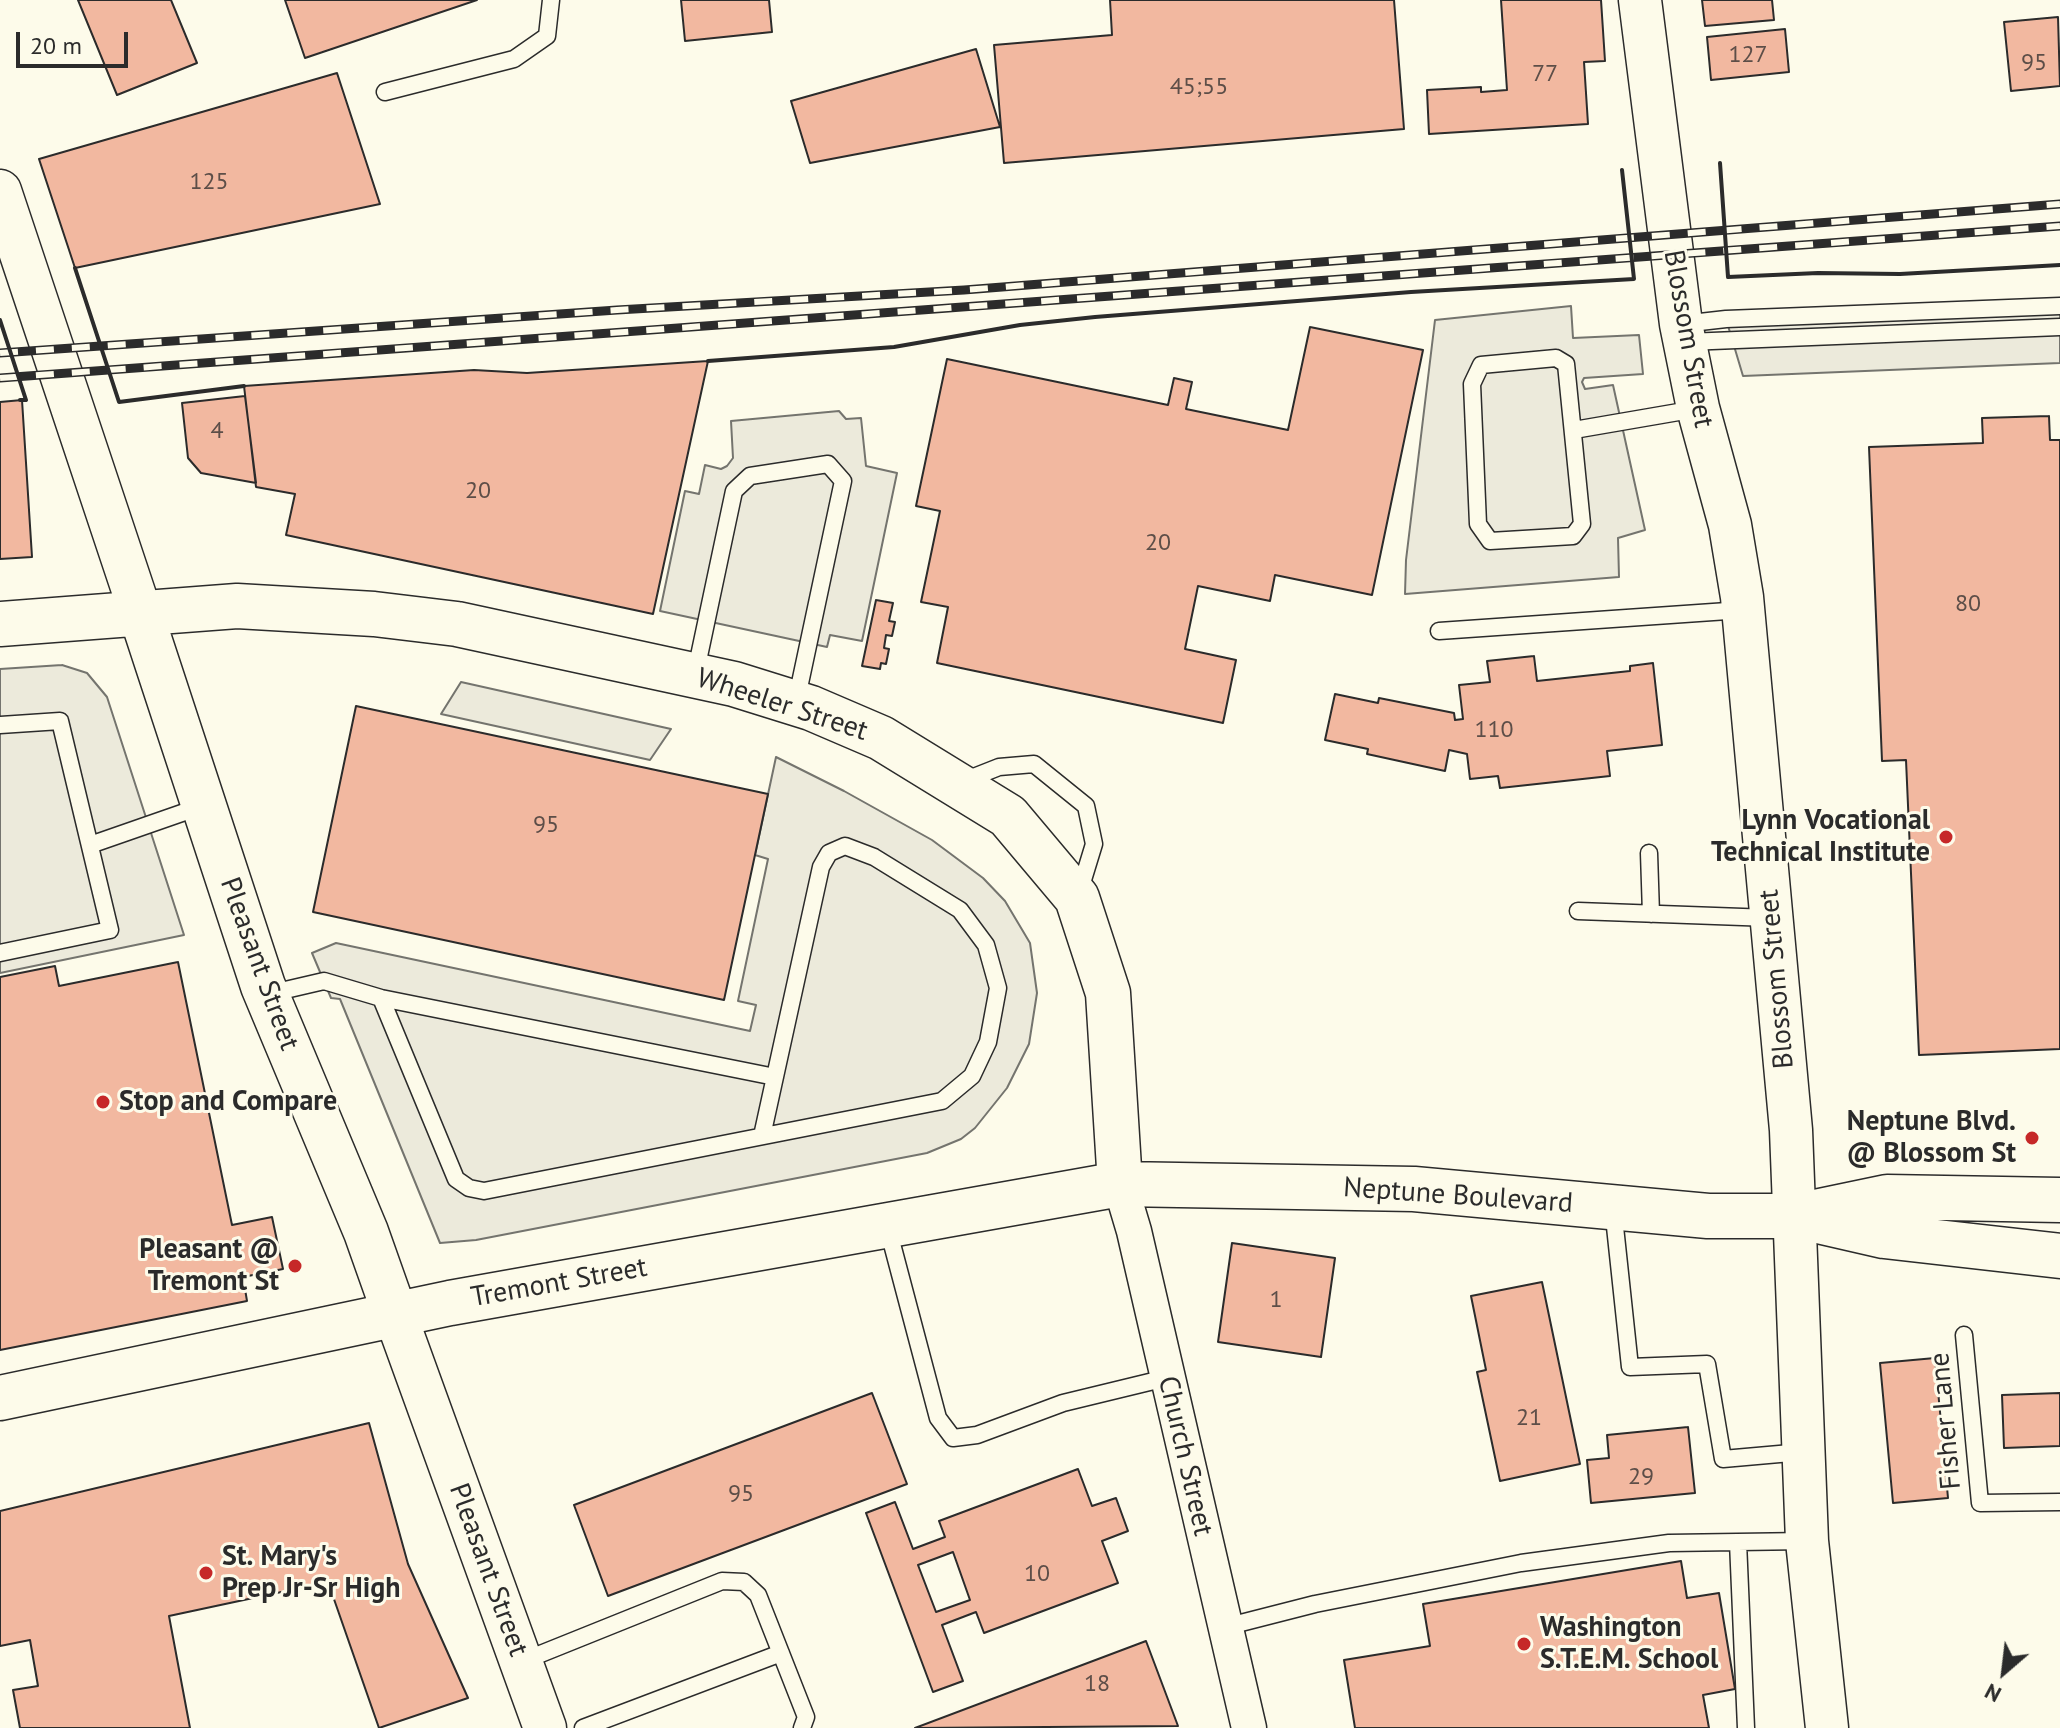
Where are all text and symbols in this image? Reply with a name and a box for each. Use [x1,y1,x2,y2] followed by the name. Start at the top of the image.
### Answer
[20,16,132,66] scale bar
[30,30,82,61] text: 20 m
[1728,41,1768,69] house number: 127
[2021,49,2047,77] house number: 95
[1532,60,1558,88] house number: 77
[1170,73,1228,101] house number: 45;55
[189,168,229,196] house number: 125
[1656,248,1720,430] street label: Blossom Street
[210,417,224,445] house number: 4
[465,477,491,505] house number: 20
[1145,529,1171,557] house number: 20
[1955,590,1981,618] house number: 80
[692,662,872,748] street label: Wheeler Street
[1474,716,1514,744] house number: 110
[1711,804,1930,870] place label: Lynn Vocational Technical Institute
[533,811,559,839] house number: 95
[1937,828,1955,846] marker: Lynn Vocational Technical Institute
[212,873,306,1055] street label: Pleasant Street
[1752,888,1802,1070] street label: Blossom Street
[119,1085,337,1119] place label: Stop and Compare
[94,1093,112,1111] marker: Stop and Compare
[1847,1105,2016,1171] place label: Neptune Blvd. @ Blossom St
[2023,1129,2041,1147] marker: Neptune Blvd. @ Blossom St
[1342,1171,1574,1221] street label: Neptune Boulevard
[139,1233,279,1299] place label: Pleasant @ Tremont St
[468,1251,650,1315] street label: Tremont Street
[286,1257,304,1275] marker: Pleasant @ Tremont St
[1269,1286,1283,1314] house number: 1
[1923,1351,1969,1491] street label: Fisher Lane
[1150,1373,1220,1539] street label: Church Street
[1516,1404,1542,1432] house number: 21
[1628,1463,1654,1491] house number: 29
[441,1479,535,1661] street label: Pleasant Street
[728,1480,754,1508] house number: 95
[222,1540,400,1606] place label: St. Mary's Prep Jr-Sr High
[1024,1560,1050,1588] house number: 10
[197,1564,215,1582] marker: St. Mary's Prep Jr-Sr High
[1540,1611,1718,1677] place label: Washington S.T.E.M. School
[1964,1632,2044,1712] north arrow
[1515,1635,1533,1653] marker: Washington S.T.E.M. School
[1084,1670,1110,1698] house number: 18
[1980,1677,2006,1709] text: N

